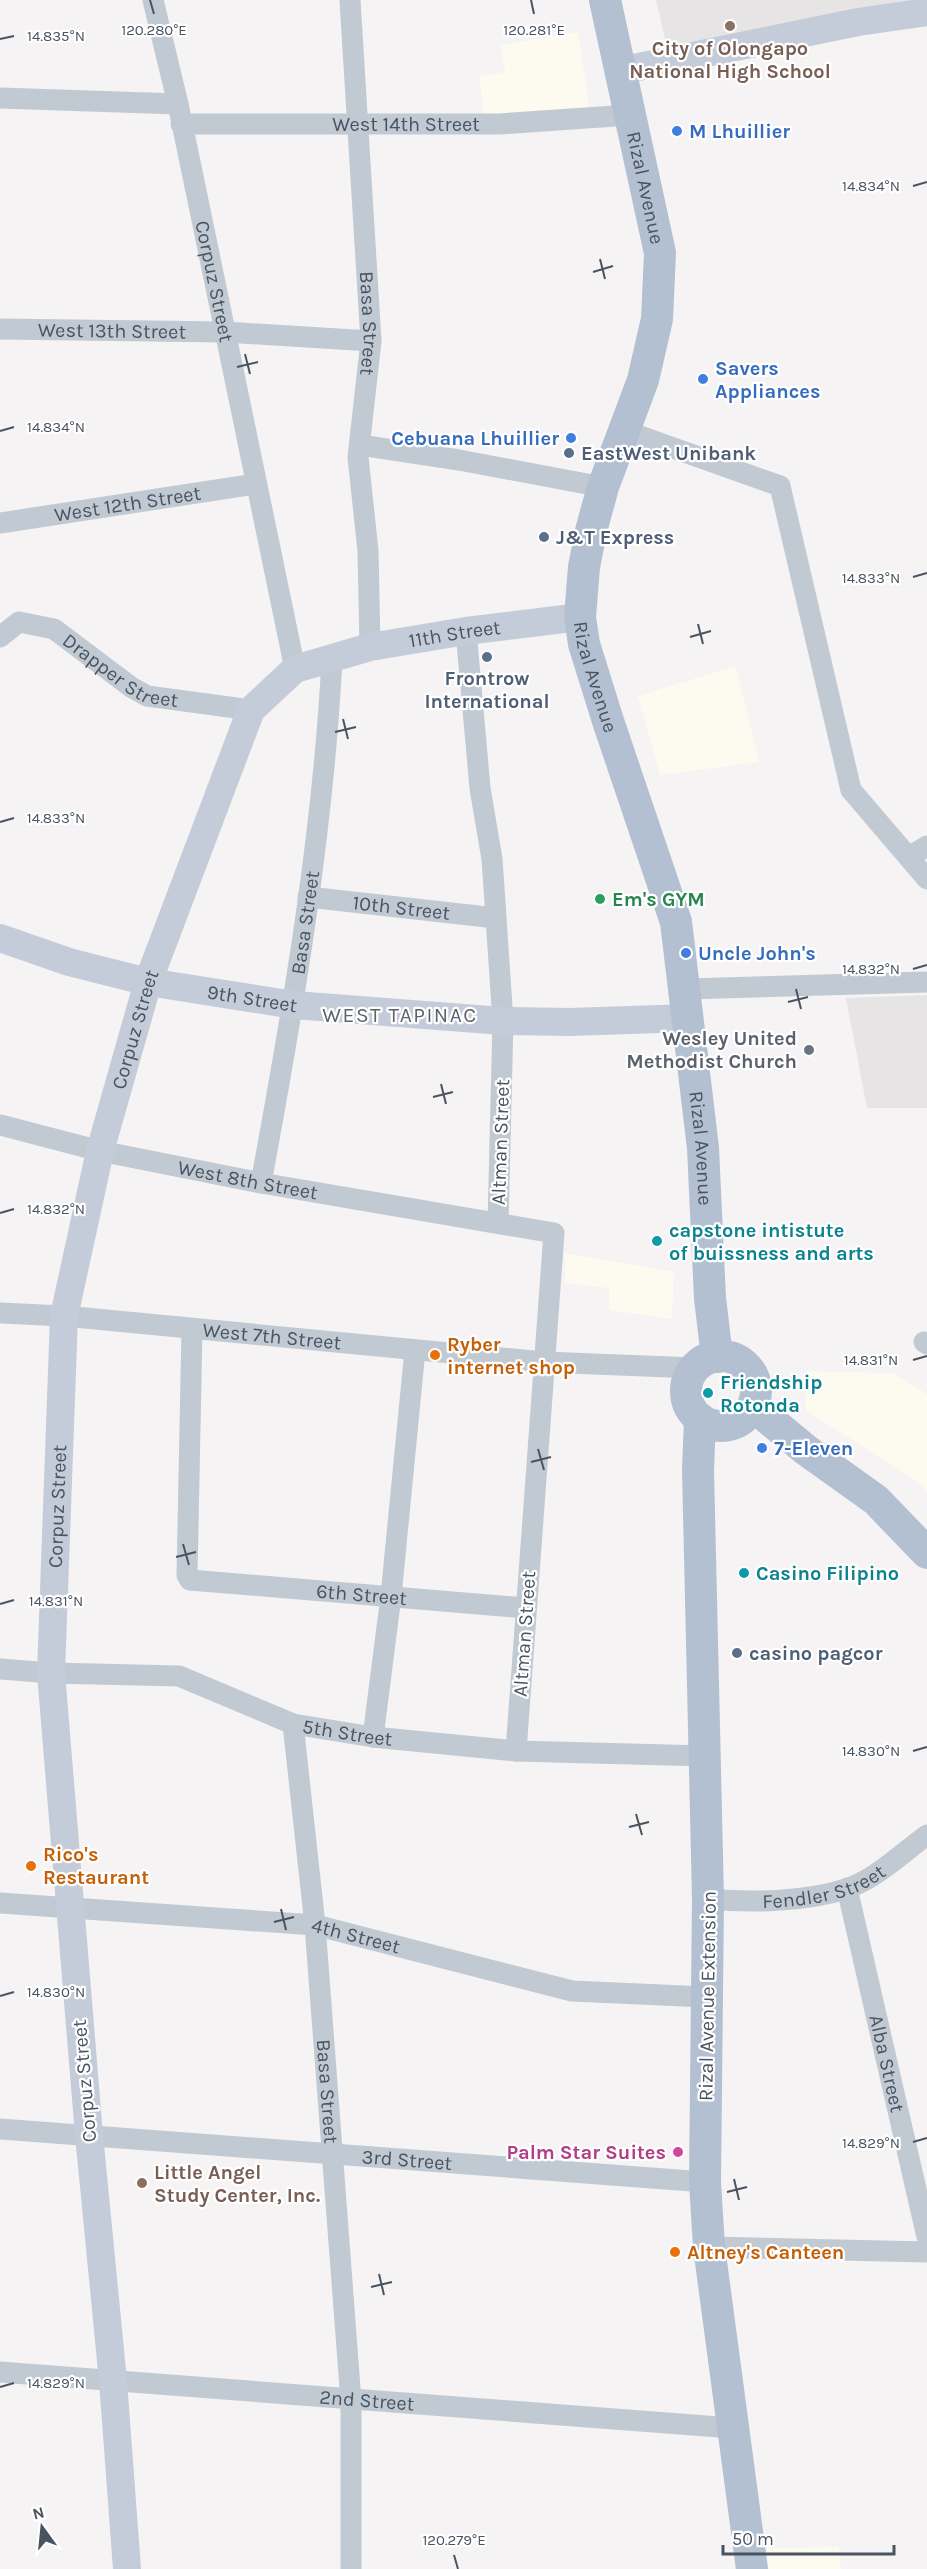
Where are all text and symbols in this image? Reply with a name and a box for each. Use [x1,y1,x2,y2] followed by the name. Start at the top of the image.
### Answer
[723,19,737,33] marker: City of Olongapo National High School
[121,21,187,39] text: 120.280°E
[503,21,565,39] text: 120.281°E
[27,27,85,45] text: 14.835°N
[629,37,831,83] place label: City of Olongapo National High School
[332,113,480,136] street label: West 14th Street
[689,120,790,143] place label: M Lhuillier
[670,124,684,138] marker: M Lhuillier
[622,129,669,246] street label: Rizal Avenue
[842,177,900,195] text: 14.834°N
[190,219,238,345] street label: Corpuz Street
[355,270,382,377] street label: Basa Street
[38,319,187,343] street label: West 13th Street
[715,357,820,403] place label: Savers Appliances
[696,372,710,386] marker: Savers Appliances
[27,418,85,436] text: 14.834°N
[391,427,559,450] place label: Cebuana Lhuillier
[564,431,578,445] marker: Cebuana Lhuillier
[581,442,756,465] place label: EastWest Unibank
[562,446,576,460] marker: EastWest Unibank
[53,481,203,527] street label: West 12th Street
[556,526,674,549] place label: J&T Express
[537,530,551,544] marker: J&T Express
[842,569,900,587] text: 14.833°N
[407,616,502,652] street label: 11th Street
[569,620,622,736] street label: Rizal Avenue
[58,629,180,712] street label: Drapper Street
[480,650,494,664] marker: Frontrow International
[424,667,550,713] place label: Frontrow International
[27,809,85,827] text: 14.833°N
[286,869,324,976] street label: Basa Street
[612,888,705,911] place label: Em's GYM
[351,891,452,925] street label: 10th Street
[593,892,607,906] marker: Em's GYM
[698,942,816,965] place label: Uncle John's
[679,946,693,960] marker: Uncle John's
[842,960,900,978] text: 14.832°N
[107,966,164,1092] street label: Corpuz Street
[205,980,299,1017] street label: 9th Street
[322,1003,478,1027] district label: WEST TAPINAC
[626,1027,797,1073] place label: Wesley United Methodist Church
[802,1043,816,1057] marker: Wesley United Methodist Church
[487,1078,514,1205] street label: Altman Street
[684,1090,717,1206] street label: Rizal Avenue
[176,1156,320,1205] street label: West 8th Street
[27,1200,85,1218] text: 14.832°N
[669,1219,874,1265] place label: capstone intistute of buissness and arts
[650,1234,664,1248] marker: capstone intistute of buissness and arts
[202,1318,343,1355] street label: West 7th Street
[447,1333,575,1379] place label: Ryber internet shop
[428,1348,442,1362] marker: Ryber internet shop
[844,1351,898,1369] text: 14.831°N
[720,1371,822,1417] place label: Friendship Rotonda
[701,1386,715,1400] marker: Friendship Rotonda
[774,1437,853,1460] place label: 7-Eleven
[755,1441,769,1455] marker: 7-Eleven
[44,1444,71,1568] street label: Corpuz Street
[756,1562,899,1585] place label: Casino Filipino
[737,1566,751,1580] marker: Casino Filipino
[509,1570,540,1698] street label: Altman Street
[315,1580,408,1610] street label: 6th Street
[29,1592,83,1610] text: 14.831°N
[749,1642,883,1665] place label: casino pagcor
[730,1646,744,1660] marker: casino pagcor
[301,1715,394,1751] street label: 5th Street
[842,1742,900,1760] text: 14.830°N
[43,1843,149,1889] place label: Rico's Restaurant
[24,1859,38,1873] marker: Rico's Restaurant
[762,1860,890,1913] street label: Fendler Street
[694,1891,721,2101] street label: Rizal Avenue Extension
[309,1914,403,1958] street label: 4th Street
[27,1983,85,2001] text: 14.830°N
[864,2012,909,2115] street label: Alba Street
[68,2018,101,2143] street label: Corpuz Street
[312,2038,343,2145] street label: Basa Street
[842,2134,900,2152] text: 14.829°N
[506,2141,666,2164] place label: Palm Star Suites
[361,2145,453,2175] street label: 3rd Street
[671,2145,685,2159] marker: Palm Star Suites
[154,2161,320,2207] place label: Little Angel Study Center, Inc.
[135,2176,149,2190] marker: Little Angel Study Center, Inc.
[687,2241,844,2264] place label: Altney's Canteen
[668,2245,682,2259] marker: Altney's Canteen
[27,2374,85,2392] text: 14.829°N
[319,2385,416,2416] street label: 2nd Street
[12,2497,72,2557] north arrow
[30,2502,46,2524] text: N
[723,2518,894,2556] scale bar
[732,2528,774,2550] text: 50 m
[422,2531,486,2549] text: 120.279°E

